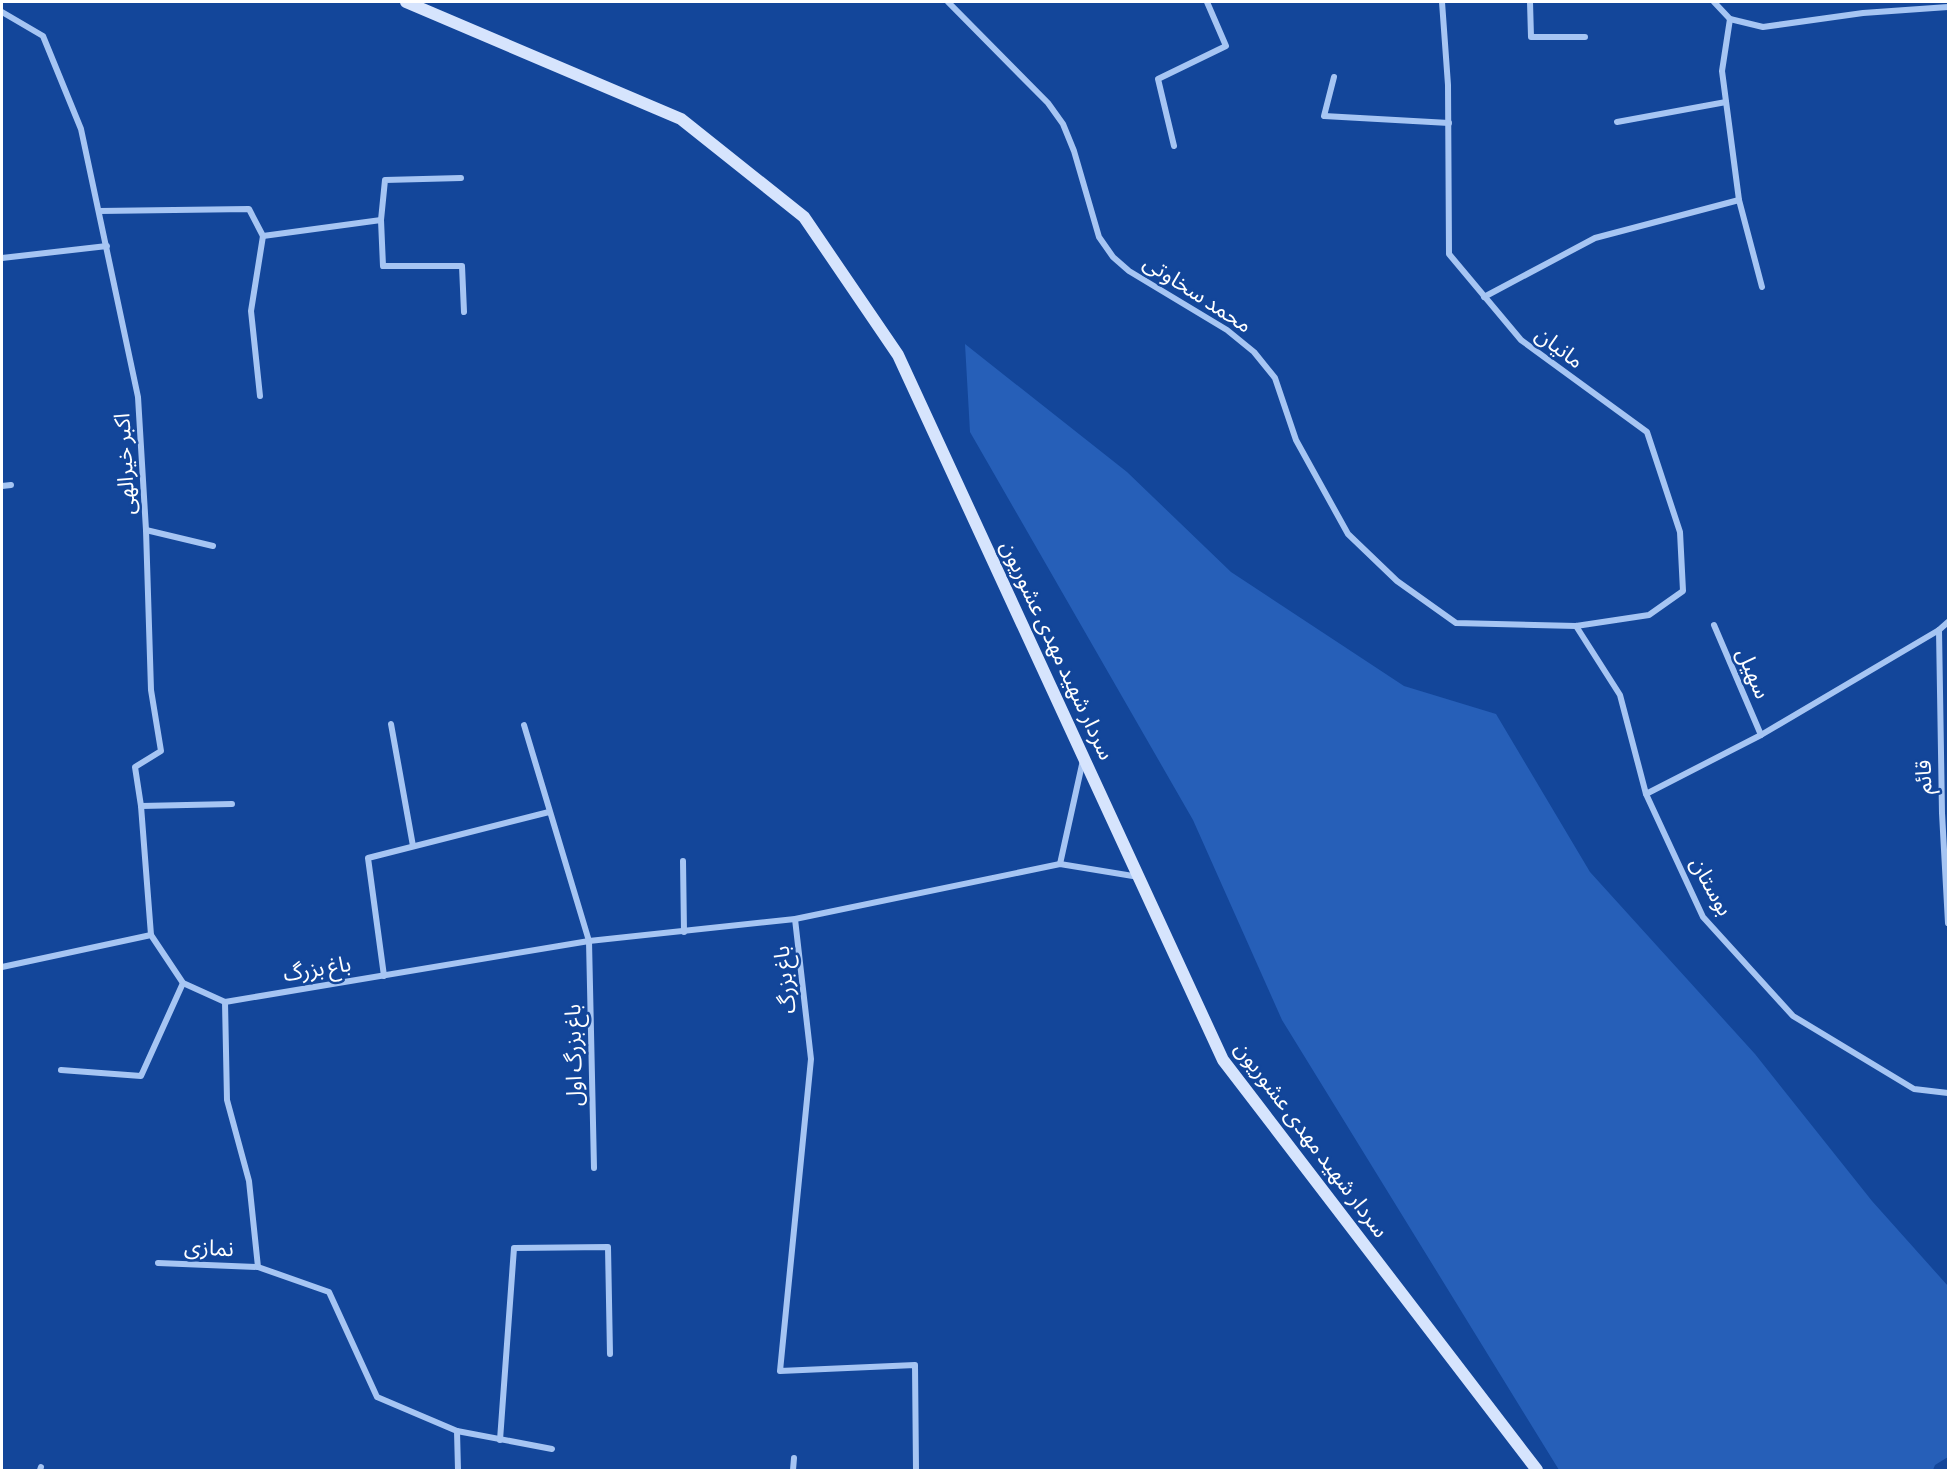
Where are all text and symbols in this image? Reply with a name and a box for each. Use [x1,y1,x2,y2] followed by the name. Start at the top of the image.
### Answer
[1139,251,1255,338] street label: محمد سخاوتی
[1531,323,1587,373] street label: مانیان
[111,412,140,515] street label: اکبر خیرالهی
[995,537,1118,764] street label: سردار شهید مهدی عشوریون
[1732,645,1773,702] street label: سهیل
[1913,759,1940,794] street label: قائم
[1685,853,1736,920] street label: بوستان
[769,944,804,1015] street label: باغ بزرگ
[282,952,353,990] street label: باغ بزرگ
[561,1004,591,1106] street label: باغ بزرگ اول
[1229,1038,1392,1243] street label: سردار شهید مهدی عشوریون
[183,1236,234,1262] street label: نمازی

